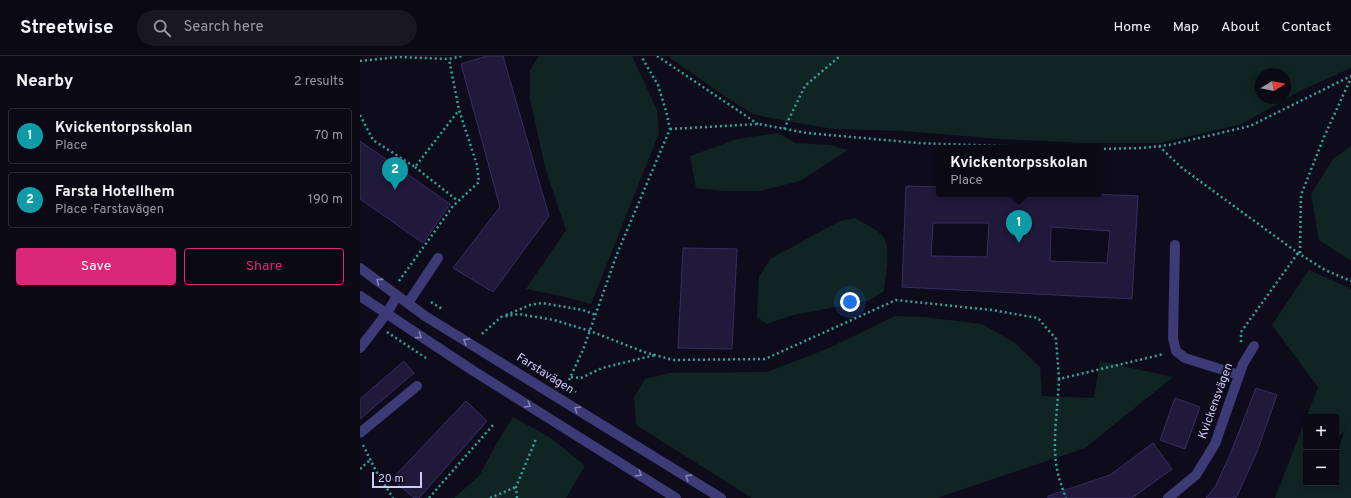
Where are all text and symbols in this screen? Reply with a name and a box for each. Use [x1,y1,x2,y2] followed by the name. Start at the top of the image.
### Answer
[137,10,417,46] search box
[20,16,113,40] text: Streetwise
[151,17,173,39] icon: search
[183,18,264,37] text: Search here
[1114,19,1151,36] text: Home
[1173,19,1199,36] text: Map
[1221,19,1260,36] text: About
[1282,19,1331,36] text: Contact
[1255,68,1291,104] north arrow
[16,71,73,93] text: Nearby
[294,74,344,90] text: 2 results
[55,119,192,138] text: Kvickentorpsskolan
[27,128,33,144] text: 1
[314,128,343,144] text: 70 m
[55,138,87,154] text: Place
[936,145,1102,197] popup
[950,154,1088,173] text: Kvickentorpsskolan
[382,157,408,190] pin: 2
[950,173,983,189] text: Place
[55,183,175,202] text: Farsta Hotellhem
[26,192,34,208] text: 2
[308,192,343,208] text: 190 m
[55,202,164,218] text: Place · Farstavägen
[1006,210,1032,243] pin: 1
[16,248,176,285] button: Save
[184,248,344,285] button: Share
[376,279,383,286] one-way arrow
[840,292,860,312] your location
[414,331,421,338] one-way arrow
[463,339,470,346] one-way arrow
[513,350,577,398] street label: Farstavägen
[1195,361,1237,441] street label: Kvickensvägen
[524,401,531,408] one-way arrow
[574,406,581,414] one-way arrow
[1303,414,1339,486] map controls
[1303,414,1339,450] button: +
[1303,450,1339,486] button: −
[372,470,422,489] scale bar
[634,470,641,477] one-way arrow
[378,472,404,486] text: 20 m
[685,475,692,482] one-way arrow

